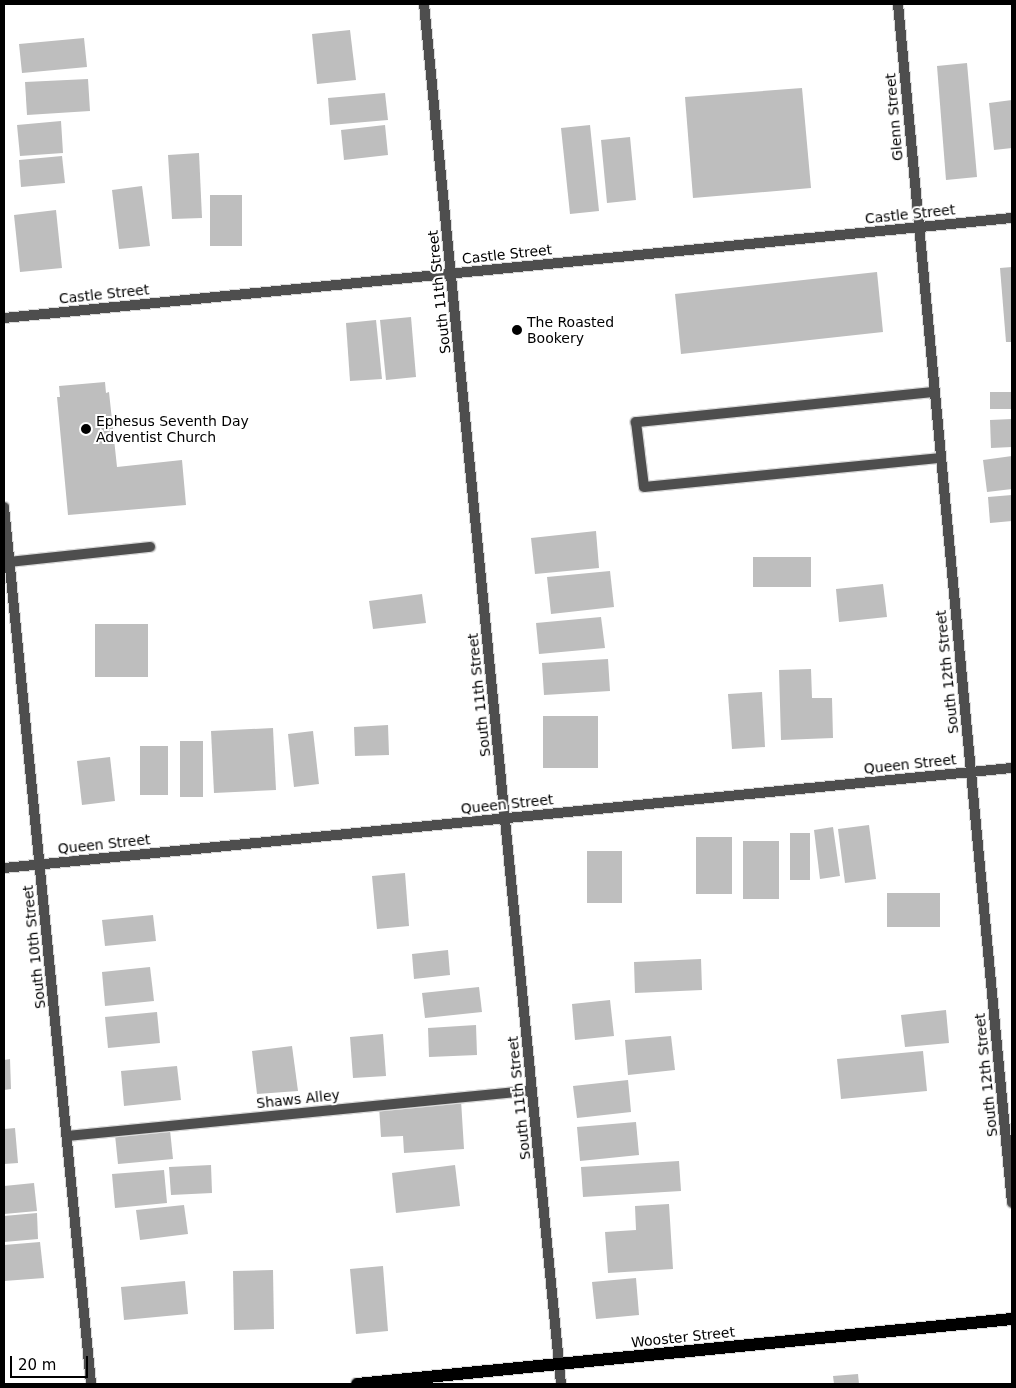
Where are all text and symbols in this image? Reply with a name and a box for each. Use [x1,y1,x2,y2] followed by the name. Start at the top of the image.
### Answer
[882,72,906,162] street label: Glenn Street
[864,201,956,227] street label: Castle Street
[424,229,454,355] street label: South 11th Street
[461,241,553,267] street label: Castle Street
[58,281,150,307] street label: Castle Street
[527,314,614,347] place label: The Roasted Bookery
[511,324,523,336] marker: The Roasted Bookery
[96,413,249,446] place label: Ephesus Seventh Day Adventist Church
[80,423,92,435] marker: Ephesus Seventh Day Adventist Church
[932,609,962,735] street label: South 12th Street
[464,632,494,758] street label: South 11th Street
[863,751,957,777] street label: Queen Street
[460,791,554,817] street label: Queen Street
[57,831,151,857] street label: Queen Street
[19,884,49,1010] street label: South 10th Street
[971,1012,1001,1138] street label: South 12th Street
[504,1035,534,1161] street label: South 11th Street
[255,1086,341,1112] street label: Shaws Alley
[630,1323,736,1351] street label: Wooster Street
[12,1346,90,1378] scale bar
[18,1356,56,1374] text: 20 m

